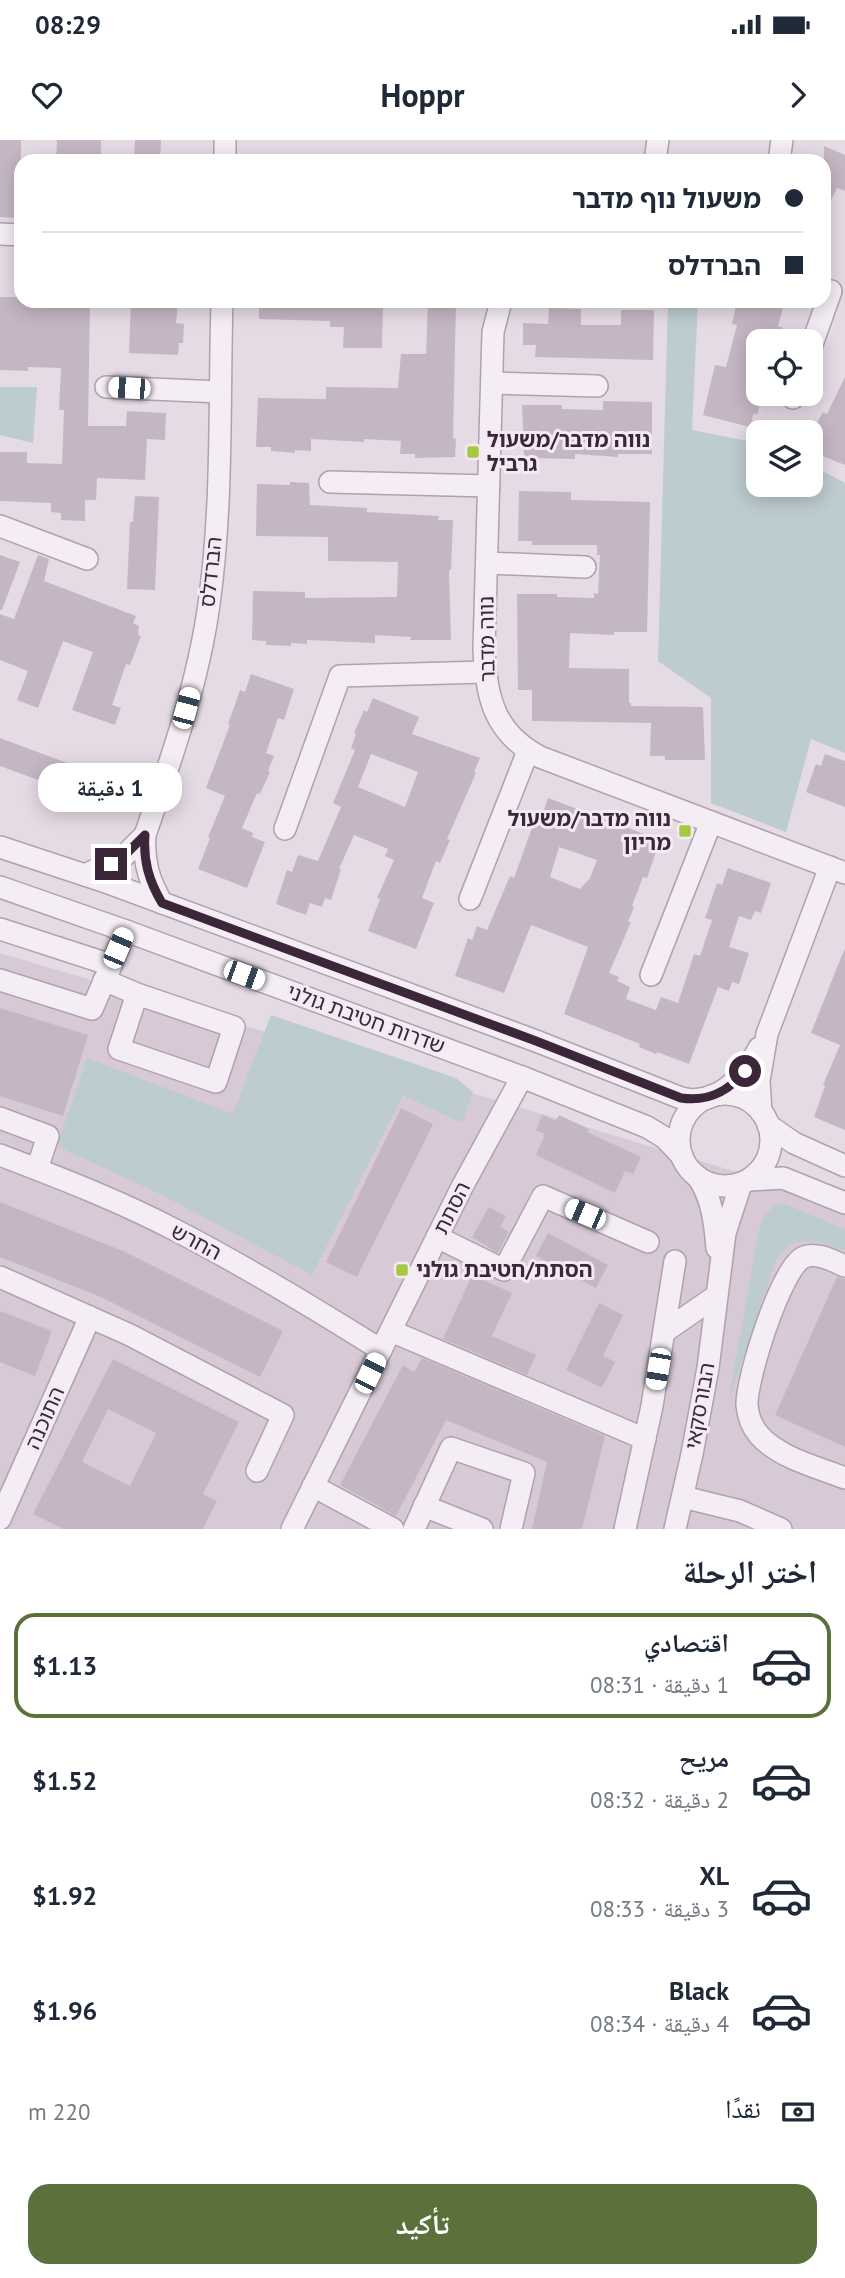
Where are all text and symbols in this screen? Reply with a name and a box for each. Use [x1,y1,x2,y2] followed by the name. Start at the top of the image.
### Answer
[35,8,101,41] text: 08:29
[381,74,464,116] text: Hoppr
[28,76,66,114] icon: heart
[779,76,817,114] icon: forward
[572,182,761,215] text: משעול נוף מדבר
[668,249,761,282] text: הברדלס
[746,329,823,497] map controls
[746,329,823,406] button: locate
[108,376,151,400] car
[746,420,823,497] button: layers
[487,426,650,477] place label: נווה מדבר/משעול גרביל
[465,444,481,460] marker: נווה מדבר/משעול גרביל
[193,535,228,609] street label: הברדלס
[472,596,501,682] street label: נווה מדבר
[171,685,202,731] car
[39,762,183,812] callout: 1 دقيقة
[76,773,144,802] text: 1 دقيقة
[508,805,671,856] place label: נווה מדבר/משעול מריון
[677,823,693,839] marker: נווה מדבר/משעול מריון
[95,848,127,880] route end
[101,925,136,971] car
[221,958,268,992] car
[283,977,449,1060] street label: שדרות חטיבת גולני
[729,1055,761,1087] route start
[427,1177,476,1239] street label: הסתת
[562,1196,609,1232] car
[166,1217,226,1266] street label: החרש
[416,1256,592,1283] place label: הסתת/חטיבת גולני
[394,1262,410,1278] marker: הסתת/חטיבת גולני
[645,1346,672,1392] car
[352,1350,389,1396] car
[679,1360,720,1451] street label: הבורסקאי
[19,1382,70,1453] street label: התוכנה
[683,1550,817,1592] text: اختر الرحلة
[644,1626,729,1659] text: اقتصادي
[750,1634,813,1697] icon: car
[32,1649,97,1682] text: $1.13
[590,1670,729,1699] text: 1 دقيقة · 08:31
[679,1741,729,1774] text: مريح
[750,1749,813,1812] icon: car
[32,1764,97,1797] text: $1.52
[590,1785,729,1814] text: 2 دقيقة · 08:32
[699,1859,729,1892] text: XL
[750,1864,813,1927] icon: car
[32,1879,97,1912] text: $1.92
[590,1894,729,1923] text: 3 دقيقة · 08:33
[669,1974,729,2007] text: Black
[750,1979,813,2042] icon: car
[32,1994,97,2027] text: $1.96
[590,2009,729,2038] text: 4 دقيقة · 08:34
[725,2092,761,2125] text: نقدًا
[779,2093,817,2131] icon: cash
[28,2097,90,2126] text: 220 m
[28,2184,817,2264] button: تأكيد

